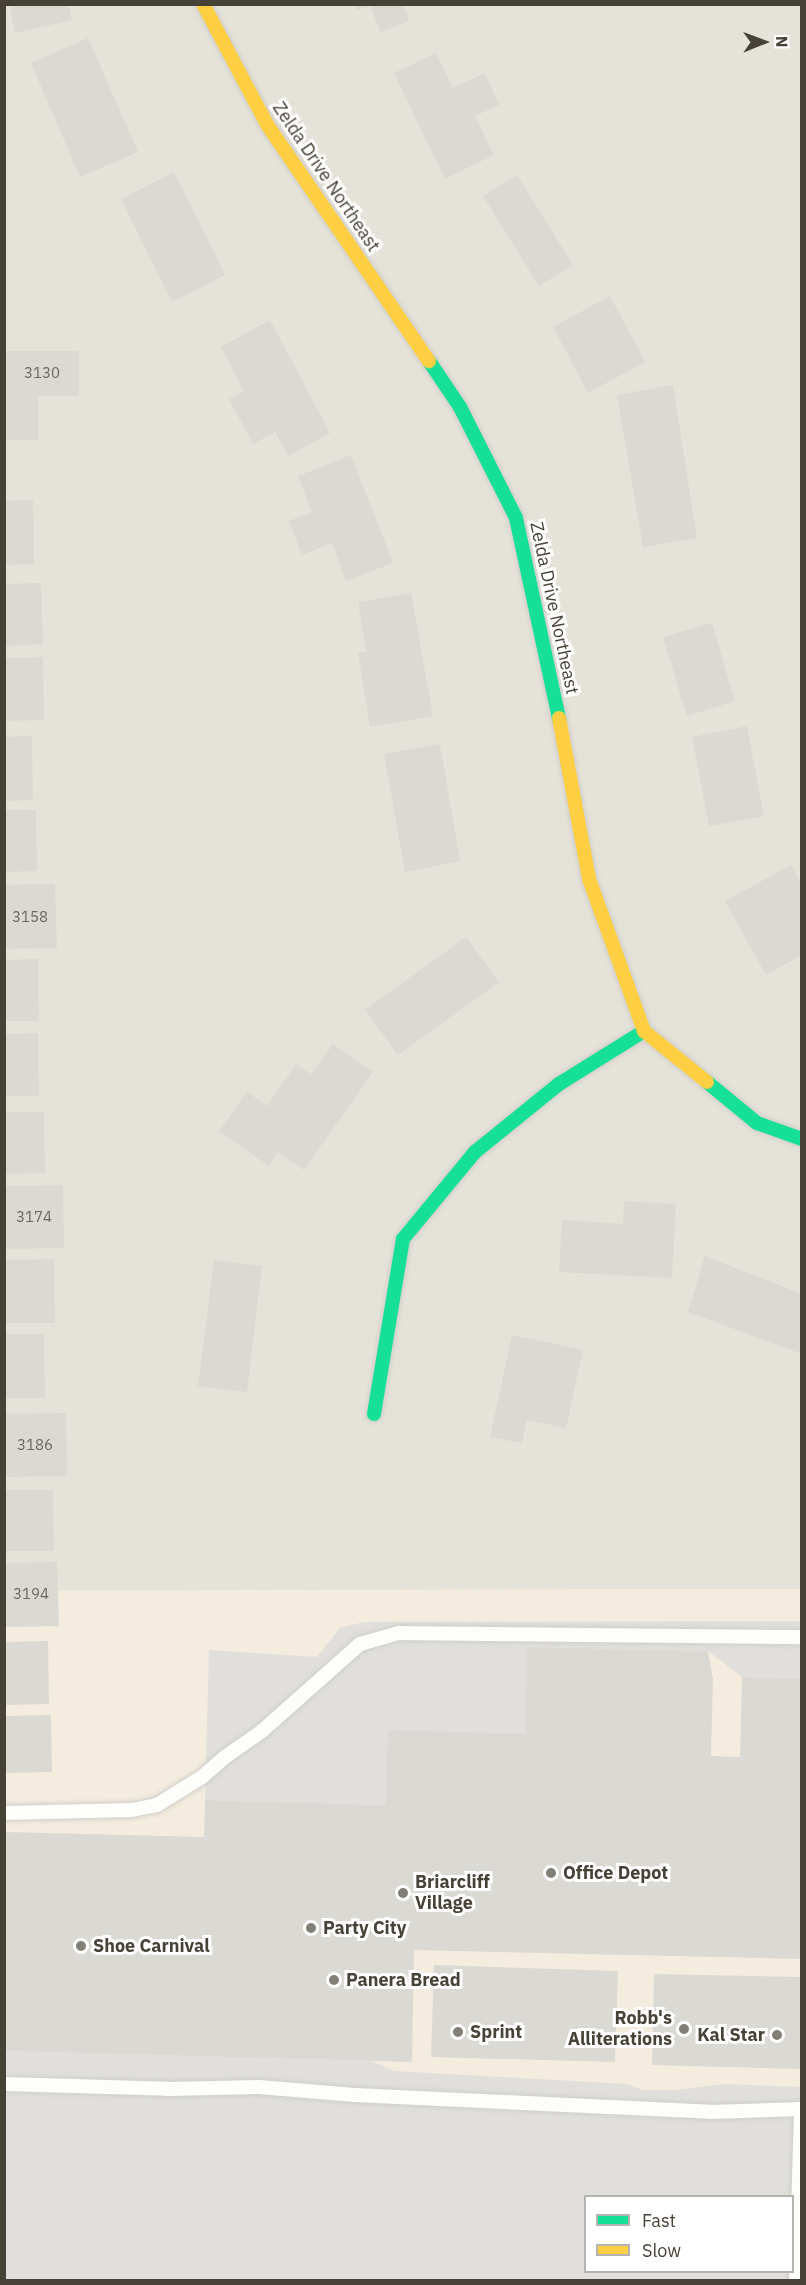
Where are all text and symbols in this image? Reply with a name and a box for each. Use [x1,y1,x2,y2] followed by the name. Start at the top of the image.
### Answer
[734,12,794,72] north arrow
[772,36,792,48] text: N
[268,98,384,256] street label: Zelda Drive Northeast
[24,364,60,382] house number: 3130
[525,520,583,696] street label: Zelda Drive Northeast
[12,908,48,926] house number: 3158
[16,1208,52,1226] house number: 3174
[17,1436,53,1454] house number: 3186
[13,1585,49,1603] house number: 3194
[563,1862,668,1884] place label: Office Depot
[544,1866,558,1880] marker: Office Depot
[415,1872,490,1914] place label: Briarcliff Village
[396,1886,410,1900] marker: Briarcliff Village
[323,1917,406,1939] place label: Party City
[304,1921,318,1935] marker: Party City
[93,1935,210,1957] place label: Shoe Carnival
[74,1939,88,1953] marker: Shoe Carnival
[346,1969,461,1991] place label: Panera Bread
[327,1973,341,1987] marker: Panera Bread
[568,2008,672,2050] place label: Robb's Alliterations
[470,2021,522,2043] place label: Sprint
[677,2022,691,2036] marker: Robb's Alliterations
[697,2024,765,2046] place label: Kal Star
[451,2025,465,2039] marker: Sprint
[770,2028,784,2042] marker: Kal Star
[584,2195,794,2273] legend
[642,2209,676,2232] text: Fast
[642,2239,681,2262] text: Slow

